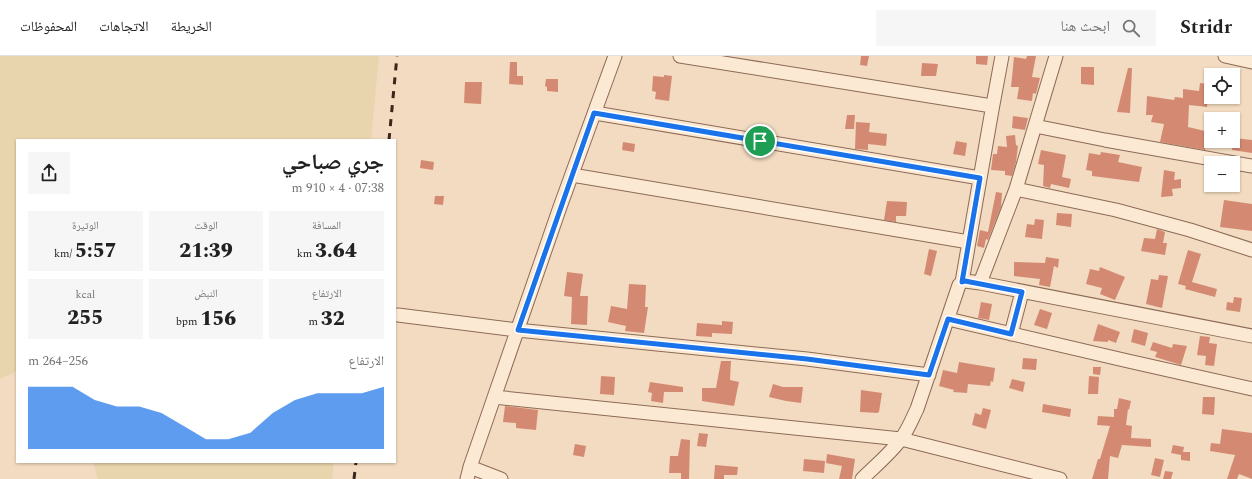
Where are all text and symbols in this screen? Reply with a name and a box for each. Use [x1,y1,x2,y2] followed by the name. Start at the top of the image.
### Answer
[876,10,1156,46] search box
[1180,13,1232,42] text: Stridr
[1061,15,1110,38] text: ابحث هنا
[20,16,77,37] text: المحفوظات
[99,16,149,37] text: الاتجاهات
[171,16,212,37] text: الخريطة
[1120,17,1142,39] icon: search
[1204,68,1240,192] map controls
[1204,68,1240,104] button: locate
[1204,112,1240,148] button: +
[743,124,777,158] pin
[749,130,771,152] icon: arrive
[282,146,384,179] text: جري صباحي
[28,152,70,194] button: share
[1204,156,1240,192] button: −
[292,178,384,198] text: 07:38 · 4 × 910 m
[72,217,99,234] text: الوتيرة
[194,217,218,234] text: الوقت
[312,217,341,234] text: المسافة
[75,236,117,266] text: 5:57
[179,236,233,266] text: 21:39
[315,236,357,266] text: 3.64
[54,245,75,262] text: /km
[297,245,315,262] text: km
[194,285,218,302] text: النبض
[312,285,342,302] text: الارتفاع
[75,286,95,303] text: kcal
[67,303,103,333] text: 255
[200,304,236,334] text: 156
[321,304,345,334] text: 32
[176,313,200,330] text: bpm
[309,313,321,330] text: m
[28,351,88,371] text: 256–264 m
[349,351,384,371] text: الارتفاع

